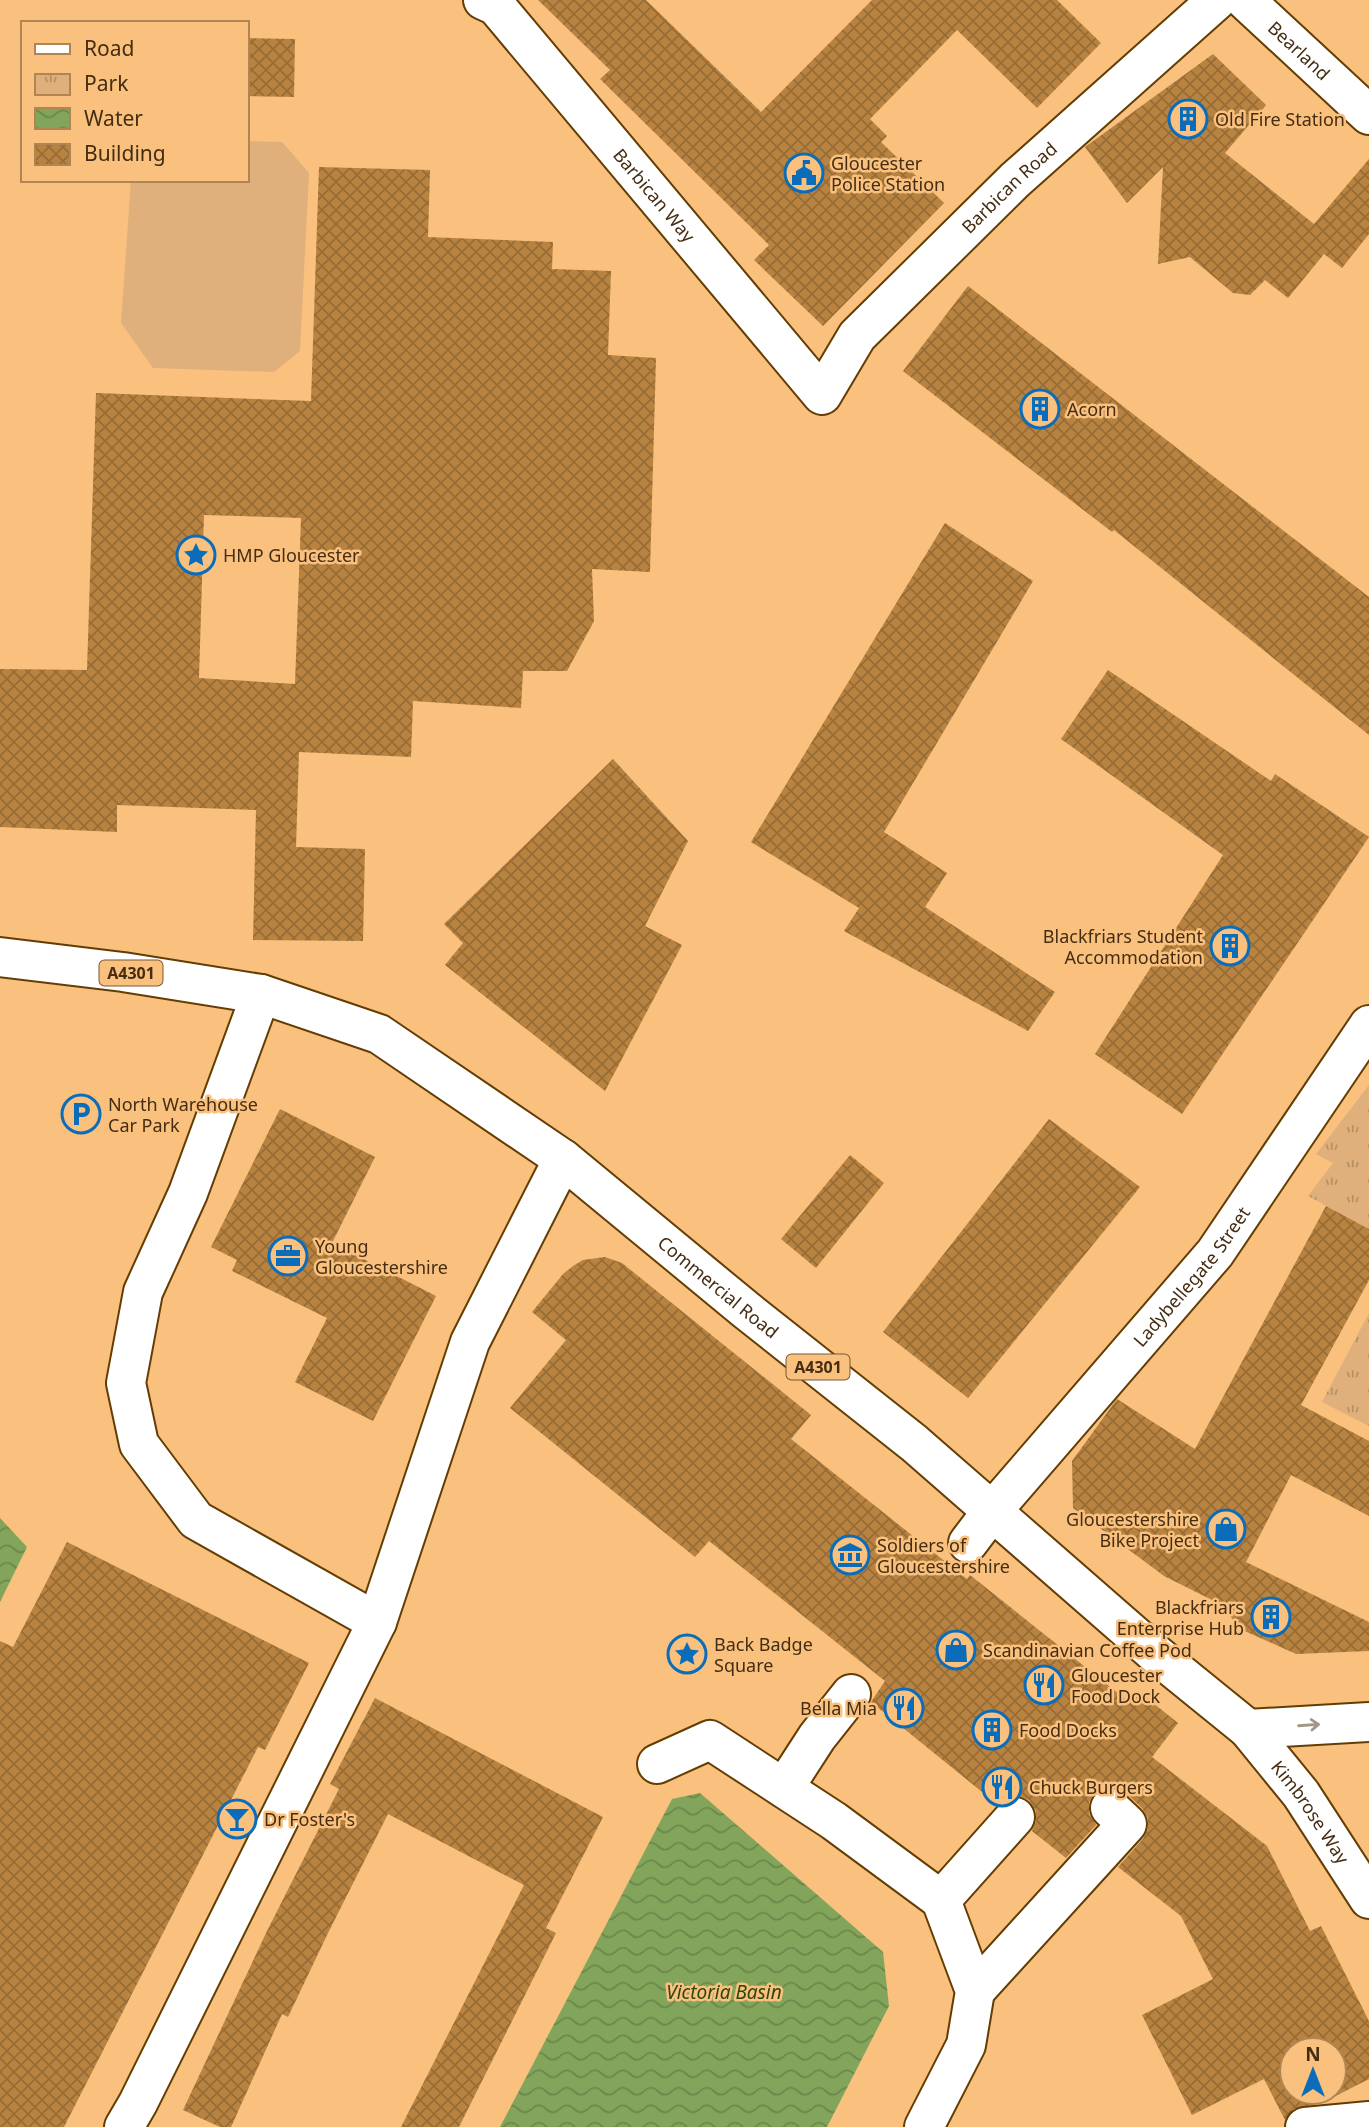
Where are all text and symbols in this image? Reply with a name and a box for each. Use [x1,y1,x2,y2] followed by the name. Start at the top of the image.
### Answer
[1263,16,1335,85] street label: Bearland
[21,21,248,182] legend
[84,34,134,62] text: Road
[84,69,129,97] text: Park
[1167,98,1209,140] building icon: Old Fire Station
[84,104,143,132] text: Water
[1215,107,1345,131] place label: Old Fire Station
[956,136,1062,238] street label: Barbican Road
[84,139,166,167] text: Building
[608,143,701,248] street label: Barbican Way
[831,151,945,196] place label: Gloucester Police Station
[783,152,825,194] public building icon: Gloucester Police Station
[1019,388,1061,430] building icon: Acorn
[1067,397,1117,421] place label: Acorn
[175,534,217,576] place icon: HMP Gloucester
[223,543,360,567] place label: HMP Gloucester
[1043,924,1203,969] place label: Blackfriars Student Accommodation
[1209,925,1251,967] building icon: Blackfriars Student Accommodation
[100,960,162,986] road number: A4301
[108,1092,258,1137] place label: North Warehouse Car Park
[60,1093,102,1135] parking icon: North Warehouse Car Park
[1128,1201,1255,1351] street label: Ladybellegate Street
[653,1230,784,1343] street label: Commercial Road
[315,1234,448,1279] place label: Young Gloucestershire
[267,1235,309,1277] office icon: Young Gloucestershire
[786,1354,850,1380] road number: A4301
[1066,1507,1199,1552] place label: Gloucestershire Bike Project
[1205,1508,1247,1550] shop icon: Gloucestershire Bike Project
[877,1533,1010,1578] place label: Soldiers of Gloucestershire
[829,1534,871,1576] museum icon: Soldiers of Gloucestershire
[1117,1595,1244,1640] place label: Blackfriars Enterprise Hub
[1250,1596,1292,1638] building icon: Blackfriars Enterprise Hub
[935,1629,977,1671] shop icon: Scandinavian Coffee Pod
[714,1632,813,1677] place label: Back Badge Square
[666,1633,708,1675] place icon: Back Badge Square
[983,1638,1192,1662] place label: Scandinavian Coffee Pod
[1071,1663,1163,1708] place label: Gloucester Food Dock
[1023,1664,1065,1706] restaurant icon: Gloucester Food Dock
[883,1687,925,1729] restaurant icon: Bella Mia
[800,1696,877,1720] place label: Bella Mia
[971,1709,1013,1751] building icon: Food Docks
[1019,1718,1117,1742] place label: Food Docks
[1297,1719,1320,1732] one-way arrow
[1266,1755,1355,1869] street label: Kimbrose Way
[981,1766,1023,1808] restaurant icon: Chuck Burgers
[1029,1775,1153,1799] place label: Chuck Burgers
[216,1798,258,1840] bar icon: Dr Foster's
[264,1807,355,1831] place label: Dr Foster's
[666,1979,782,2005] water label: Victoria Basin
[1278,2036,1348,2106] north arrow
[1305,2041,1321,2067] text: N

